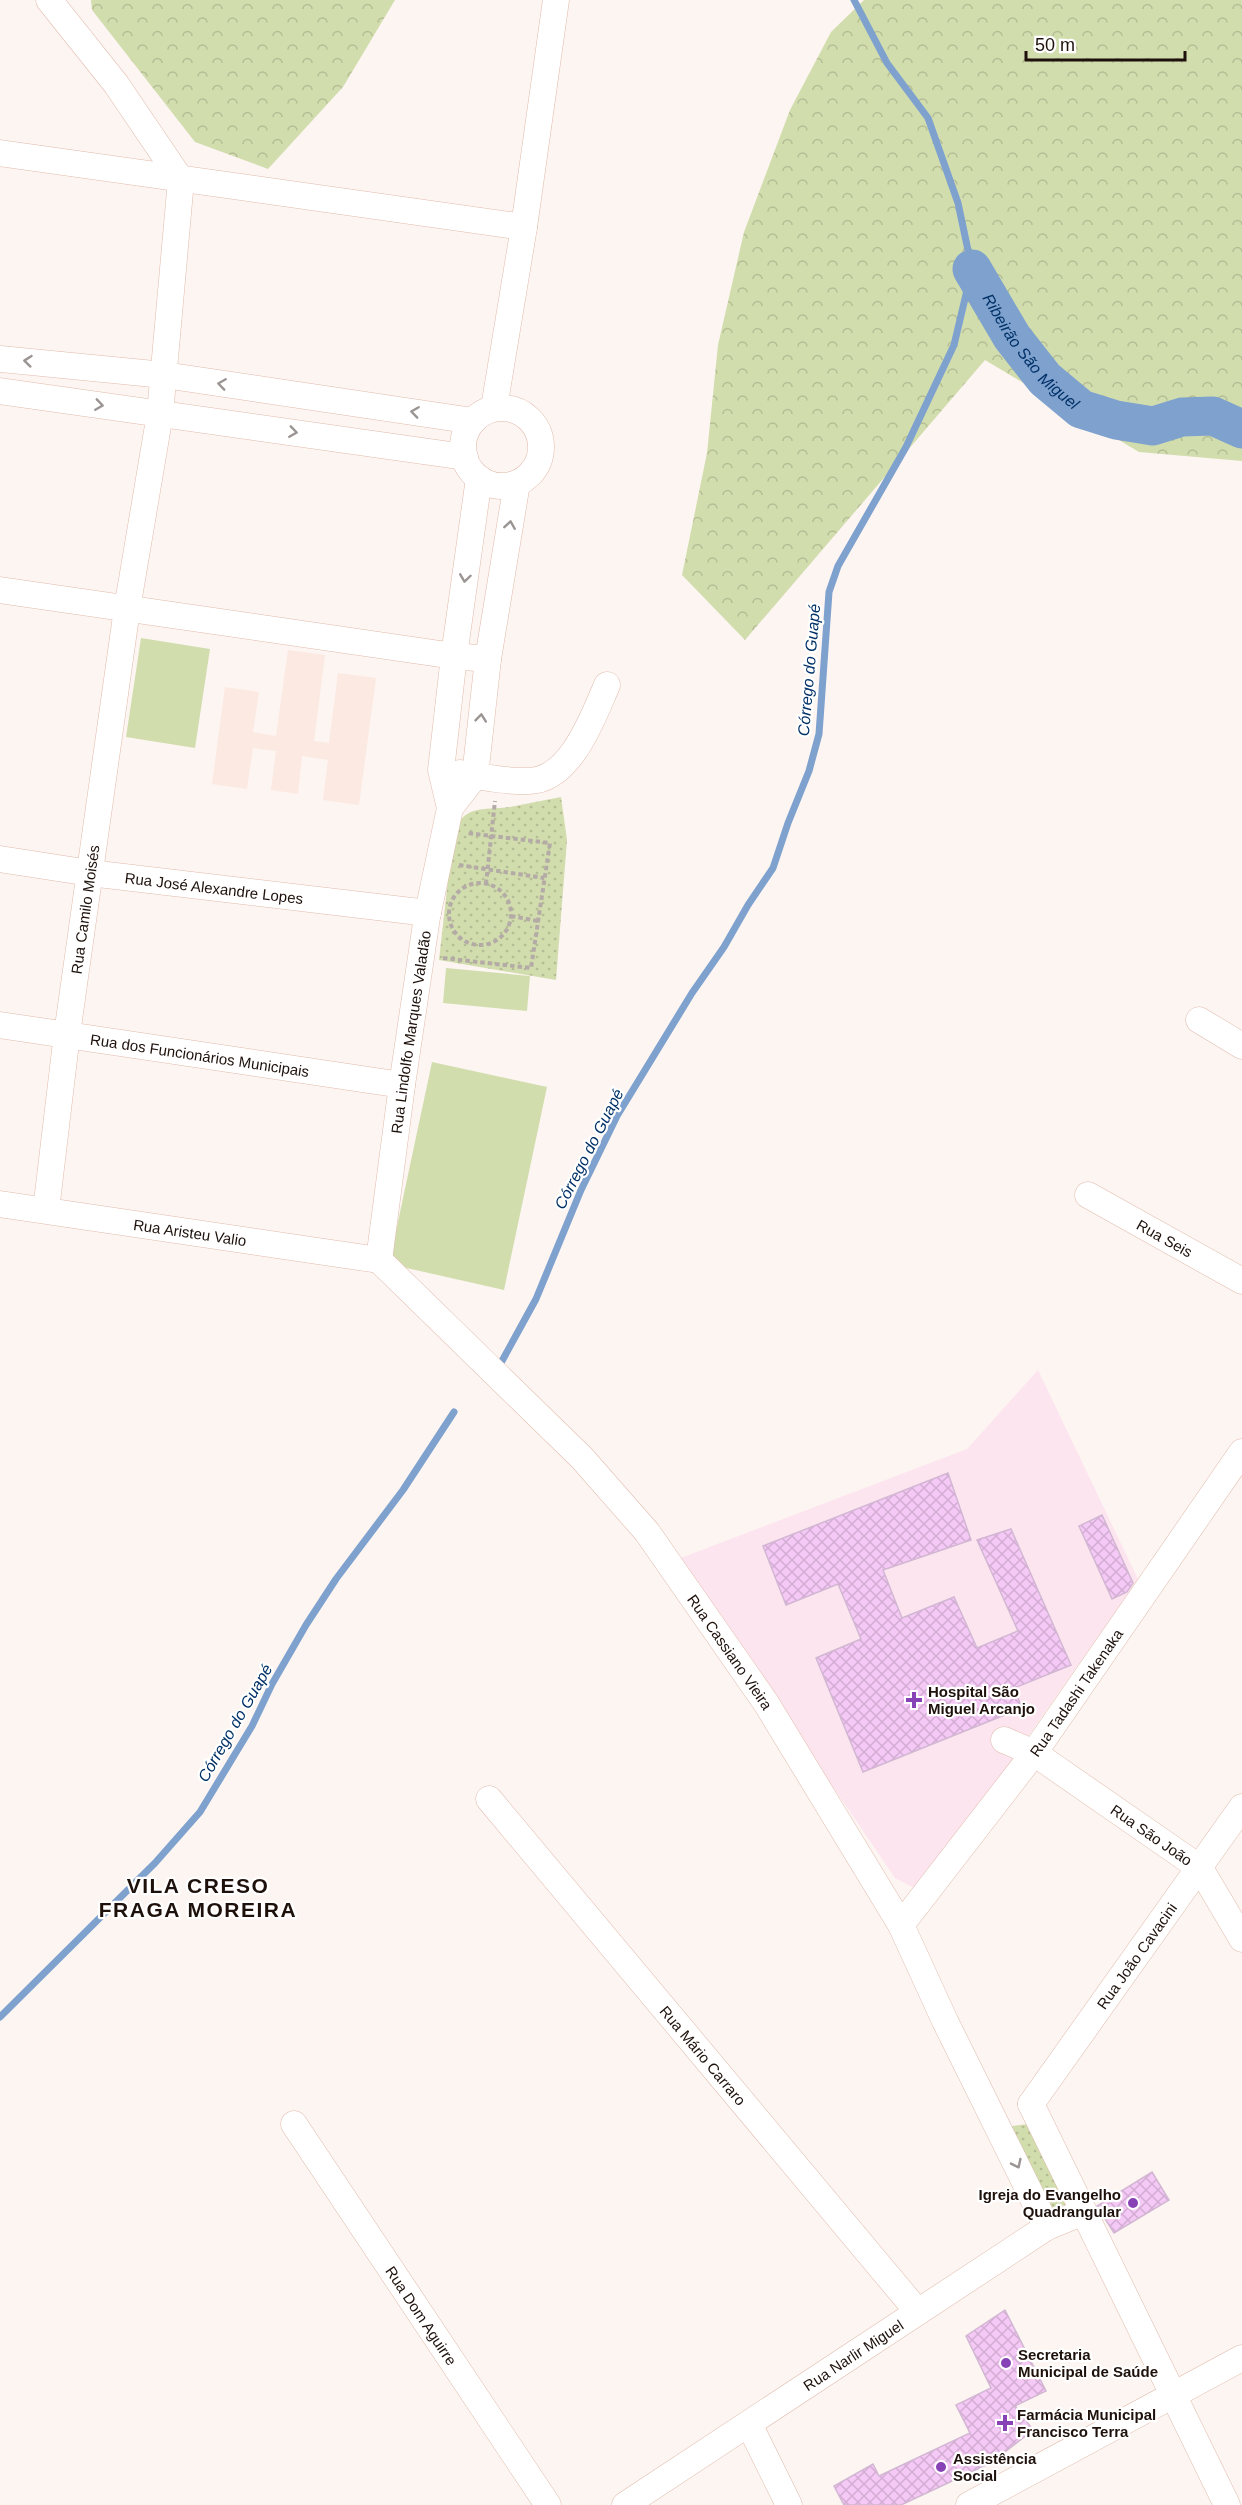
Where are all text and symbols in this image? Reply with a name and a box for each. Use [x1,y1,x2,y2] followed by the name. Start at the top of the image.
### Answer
[1026,24,1185,62] scale bar
[1035,35,1075,55] text: 50 m
[980,290,1083,413] water label: Ribeirão São Miguel
[24,355,33,368] one-way arrow
[217,378,227,390] one-way arrow
[95,399,104,411] one-way arrow
[410,407,420,419] one-way arrow
[288,426,297,438] one-way arrow
[503,520,516,530] one-way arrow
[460,573,472,582] one-way arrow
[795,603,823,737] water label: Córrego do Guapé
[474,713,487,722] one-way arrow
[67,844,102,975] street label: Rua Camilo Moisés
[124,869,304,907] street label: Rua José Alexandre Lopes
[387,929,433,1135] street label: Rua Lindolfo Marques Valadão
[89,1030,310,1080] street label: Rua dos Funcionários Municipais
[551,1086,627,1212] water label: Córrego do Guapé
[132,1215,248,1249] street label: Rua Aristeu Valio
[1134,1216,1196,1260] street label: Rua Seis
[684,1591,777,1713] street label: Rua Cassiano Vieira
[1026,1625,1126,1760] street label: Rua Tadashi Takenaka
[195,1661,276,1785] water label: Córrego do Guapé
[928,1683,1035,1717] place label: Hospital São Miguel Arcanjo
[905,1691,923,1709] marker: Hospital São Miguel Arcanjo
[1108,1801,1196,1869] street label: Rua São João
[99,1874,297,1921] district label: VILA CRESO FRAGA MOREIRA
[1093,1899,1180,2012] street label: Rua João Cavacini
[657,2002,750,2108] street label: Rua Mário Carraro
[1009,2157,1021,2168] one-way arrow
[978,2186,1121,2220] place label: Igreja do Evangelho Quadrangular
[1126,2196,1140,2210] marker: Igreja do Evangelho Quadrangular
[383,2263,461,2368] street label: Rua Dom Aguirre
[800,2316,906,2394] street label: Rua Narlir Miguel
[1018,2346,1158,2380] place label: Secretaria Municipal de Saúde
[999,2356,1013,2370] marker: Secretaria Municipal de Saúde
[1017,2406,1156,2440] place label: Farmácia Municipal Francisco Terra
[998,2416,1012,2430] marker: Farmácia Municipal Francisco Terra
[953,2450,1037,2484] place label: Assistência Social
[934,2460,948,2474] marker: Assistência Social

